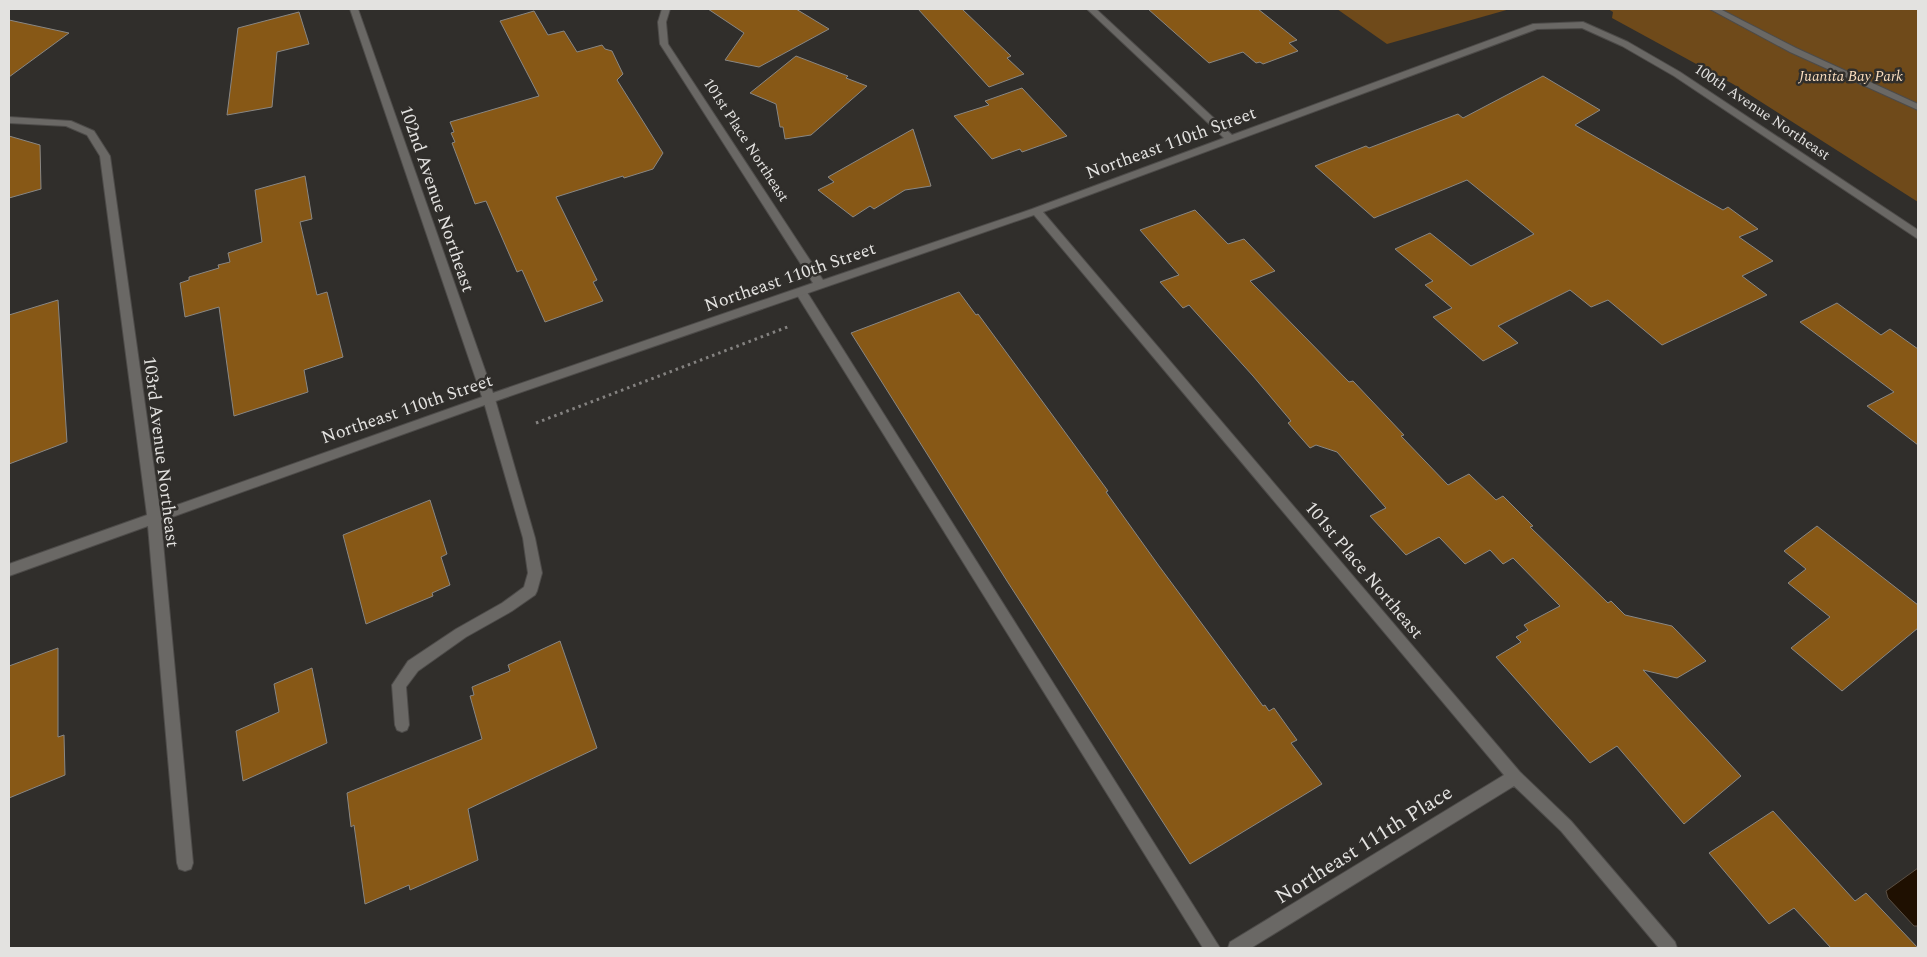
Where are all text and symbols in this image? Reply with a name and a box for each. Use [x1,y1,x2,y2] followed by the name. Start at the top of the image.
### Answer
[1689,58,1835,166] street label: 100th Avenue Northeast
[1798,65,1903,88] park label: Juanita Bay Park
[697,73,795,207] street label: 101st Place Northeast
[1082,100,1260,186] street label: Northeast 110th Street
[392,102,482,296] street label: 102nd Avenue Northeast
[701,235,879,319] street label: Northeast 110th Street
[136,355,186,549] street label: 103rd Avenue Northeast
[318,367,496,451] street label: Northeast 110th Street
[1298,495,1430,645] street label: 101st Place Northeast
[1269,777,1459,913] street label: Northeast 111th Place

